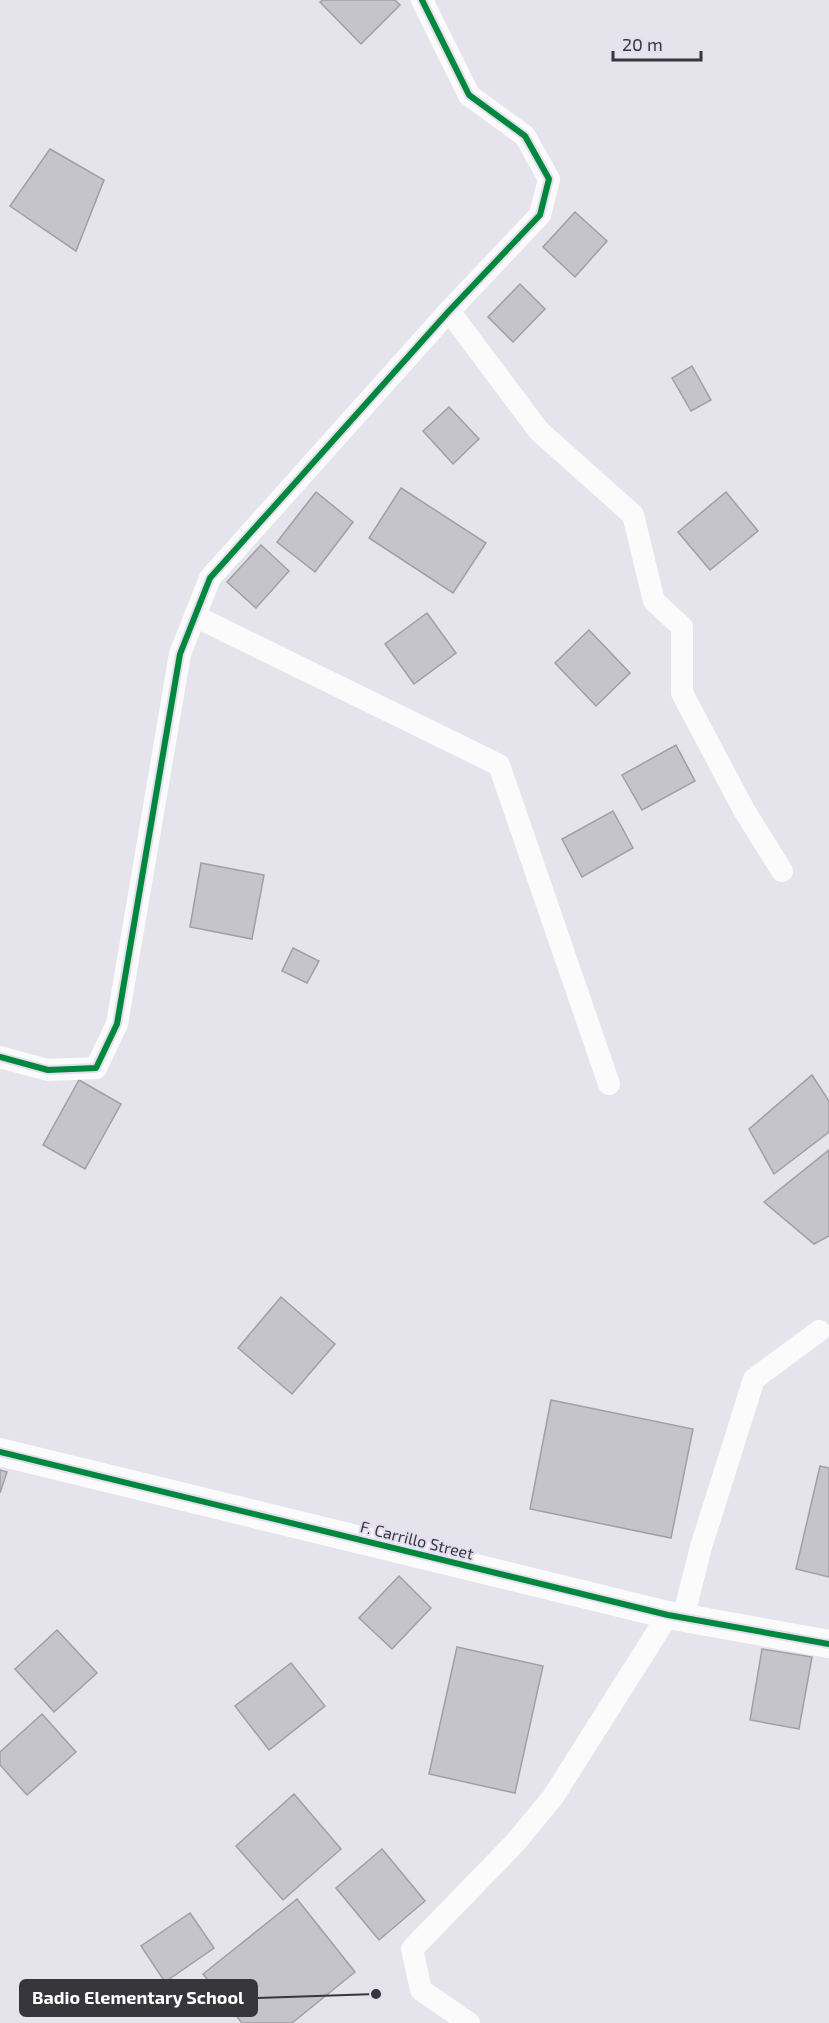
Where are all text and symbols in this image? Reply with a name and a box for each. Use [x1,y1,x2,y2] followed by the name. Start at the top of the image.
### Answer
[613,24,702,62] scale bar
[622,33,663,55] text: 20 m
[359,1516,476,1563] street label: F. Carrillo Street
[20,1980,257,2016] callout: Badio Elementary School
[32,1986,244,2008] text: Badio Elementary School

